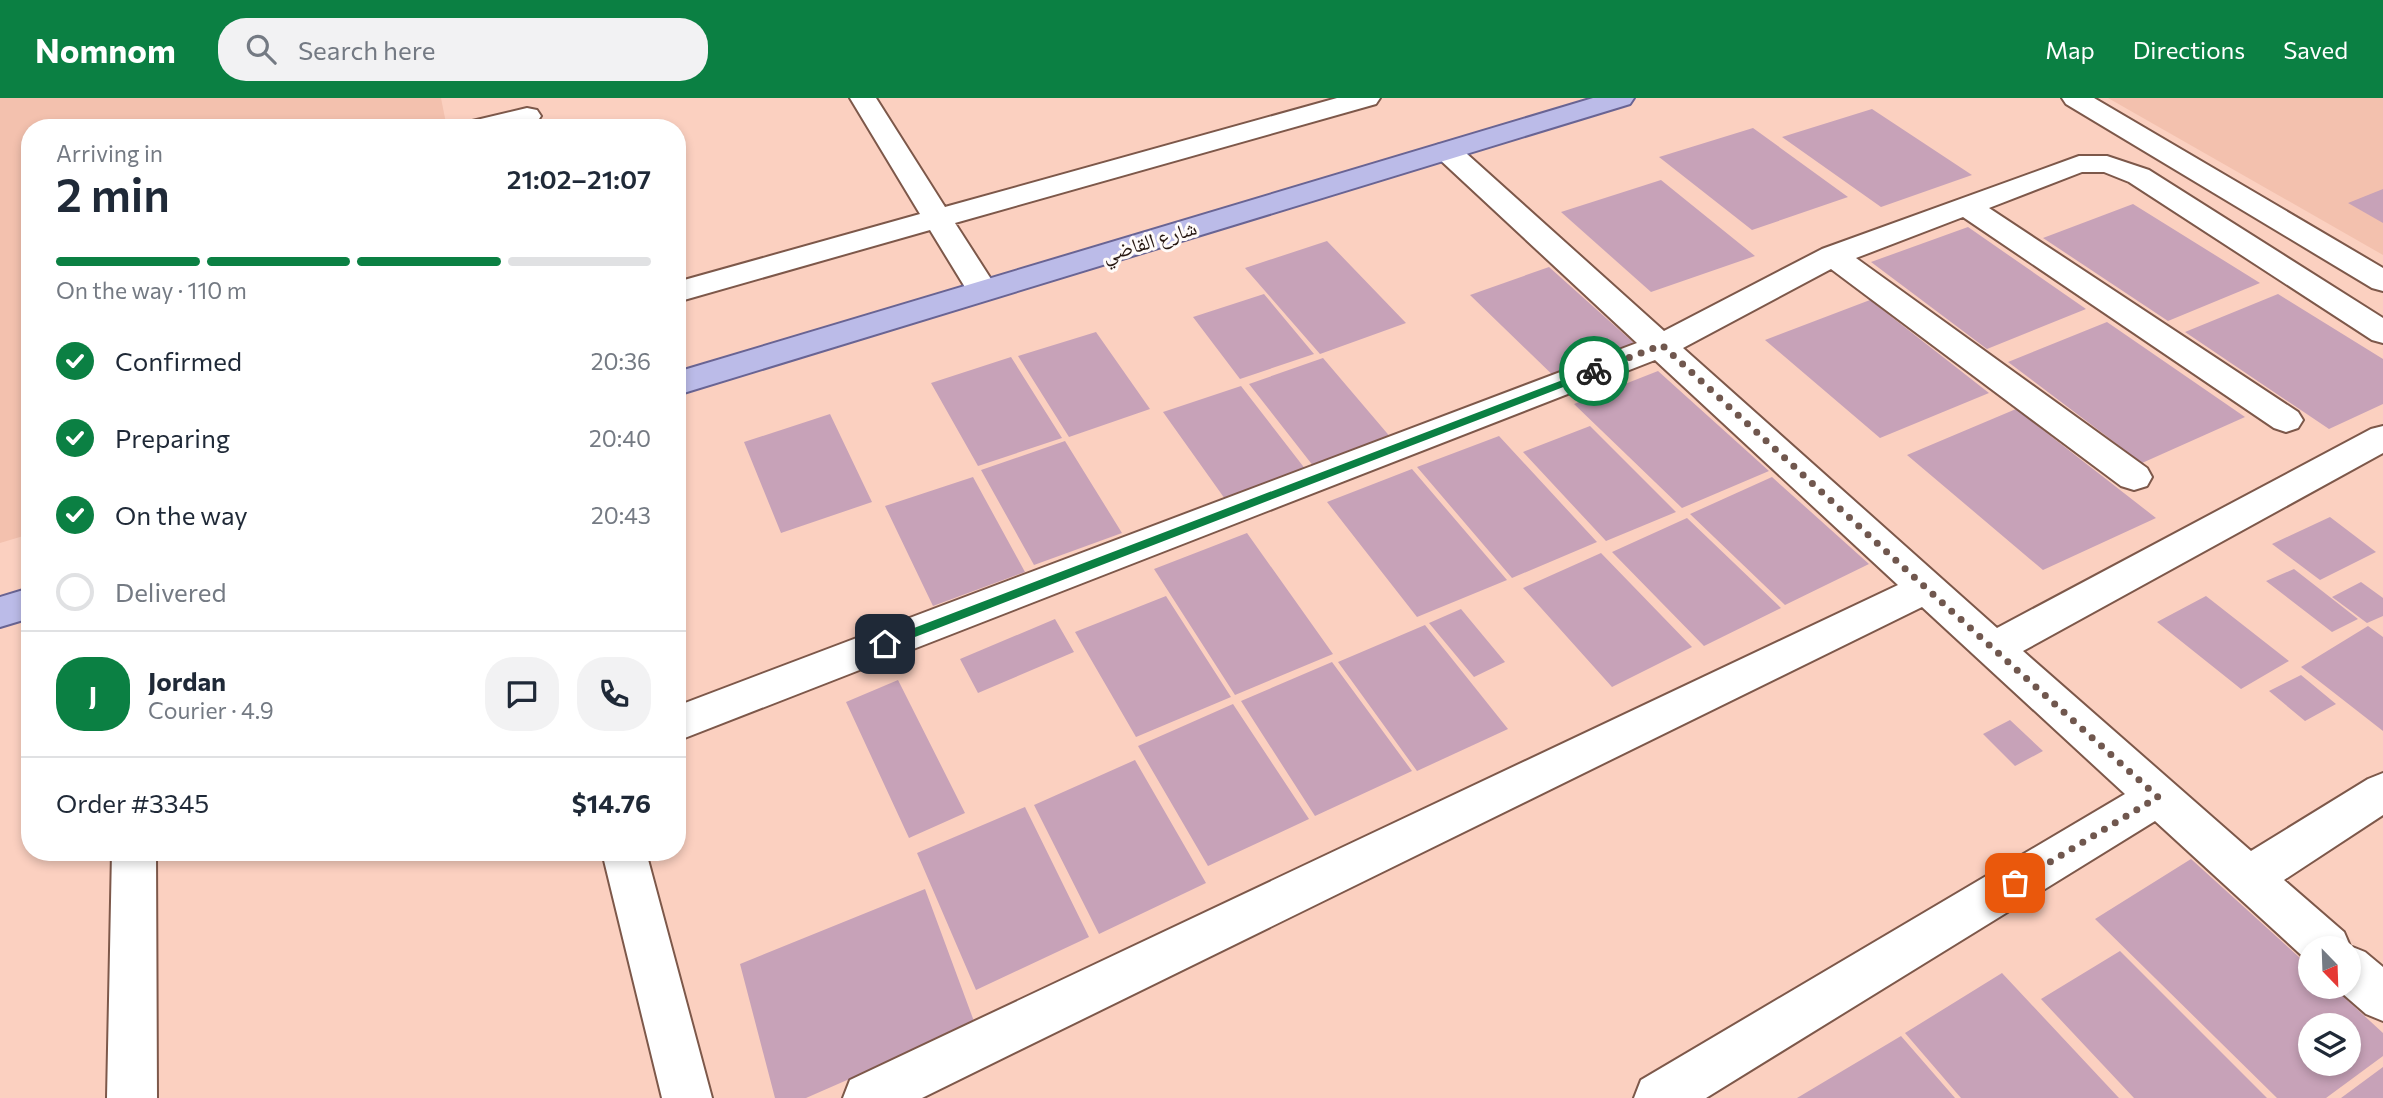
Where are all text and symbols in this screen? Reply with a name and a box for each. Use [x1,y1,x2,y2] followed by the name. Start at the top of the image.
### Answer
[218,18,708,81] search box
[35,29,176,70] text: Nomnom
[242,30,280,68] icon: search
[298,34,435,65] text: Search here
[2045,35,2095,64] text: Map
[2133,35,2245,64] text: Directions
[2283,35,2348,64] text: Saved
[56,139,163,167] text: Arriving in
[507,163,651,194] text: 21:02–21:07
[56,165,170,221] text: 2 min
[1099,214,1201,271] street label: شارع القاضي
[56,276,247,304] text: On the way · 110 m
[1559,336,1629,406] courier
[56,342,94,380] icon: check
[115,345,242,376] text: Confirmed
[591,347,651,375] text: 20:36
[1575,352,1613,390] icon: bike
[56,419,94,457] icon: check
[115,422,230,453] text: Preparing
[589,424,651,452] text: 20:40
[56,496,94,534] icon: check
[115,499,248,530] text: On the way
[591,501,651,529] text: 20:43
[115,576,226,607] text: Delivered
[855,614,915,674] pin
[866,625,904,663] icon: home
[485,657,559,731] button: chat
[577,657,651,731] button: phone
[148,665,226,696] text: Jordan
[89,679,97,710] text: J
[148,696,274,724] text: Courier · 4.9
[56,787,209,818] text: Order #3345
[572,787,651,818] text: $14.76
[1985,853,2045,913] pin
[1996,864,2034,902] icon: bag
[2298,936,2361,999] north arrow
[2298,936,2361,1076] map controls
[2298,1013,2361,1076] button: layers

